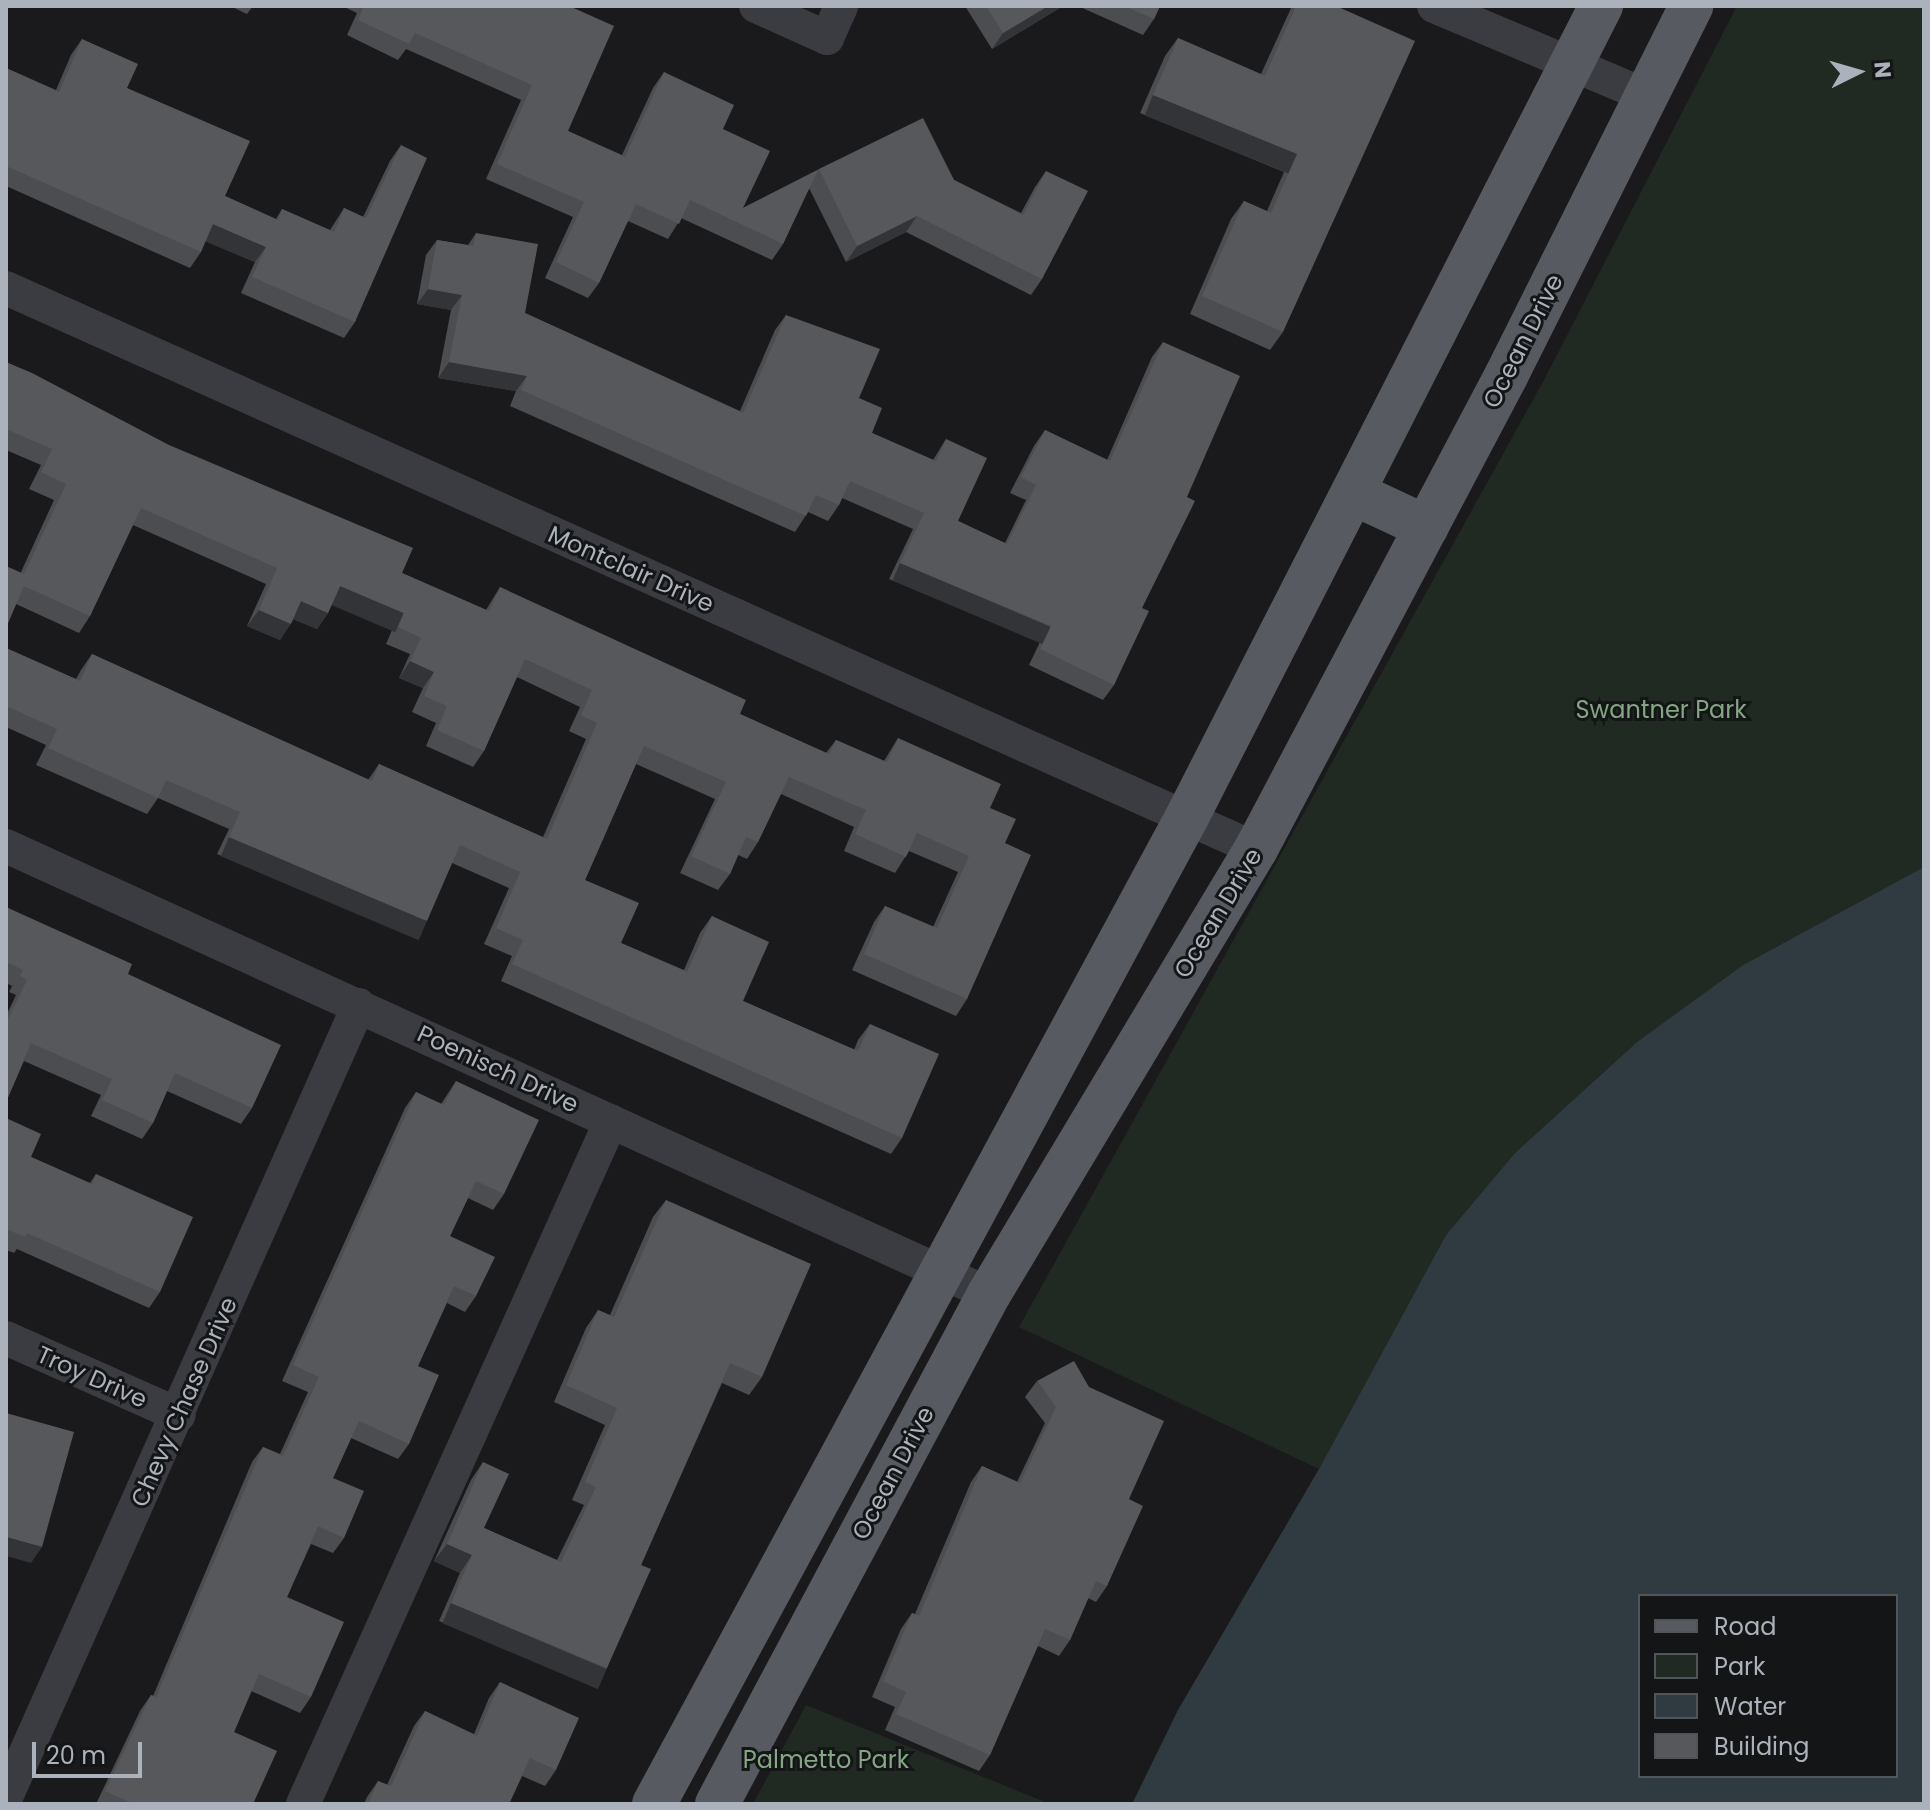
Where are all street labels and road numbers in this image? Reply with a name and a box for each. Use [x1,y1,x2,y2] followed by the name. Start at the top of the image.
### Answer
[1477,269,1569,413] street label: Ocean Drive
[544,520,718,618] street label: Montclair Drive
[1168,843,1268,983] street label: Ocean Drive
[413,1019,583,1119] street label: Poenisch Drive
[125,1293,243,1511] street label: Chevy Chase Drive
[33,1340,151,1414] street label: Troy Drive
[846,1402,940,1544] street label: Ocean Drive

